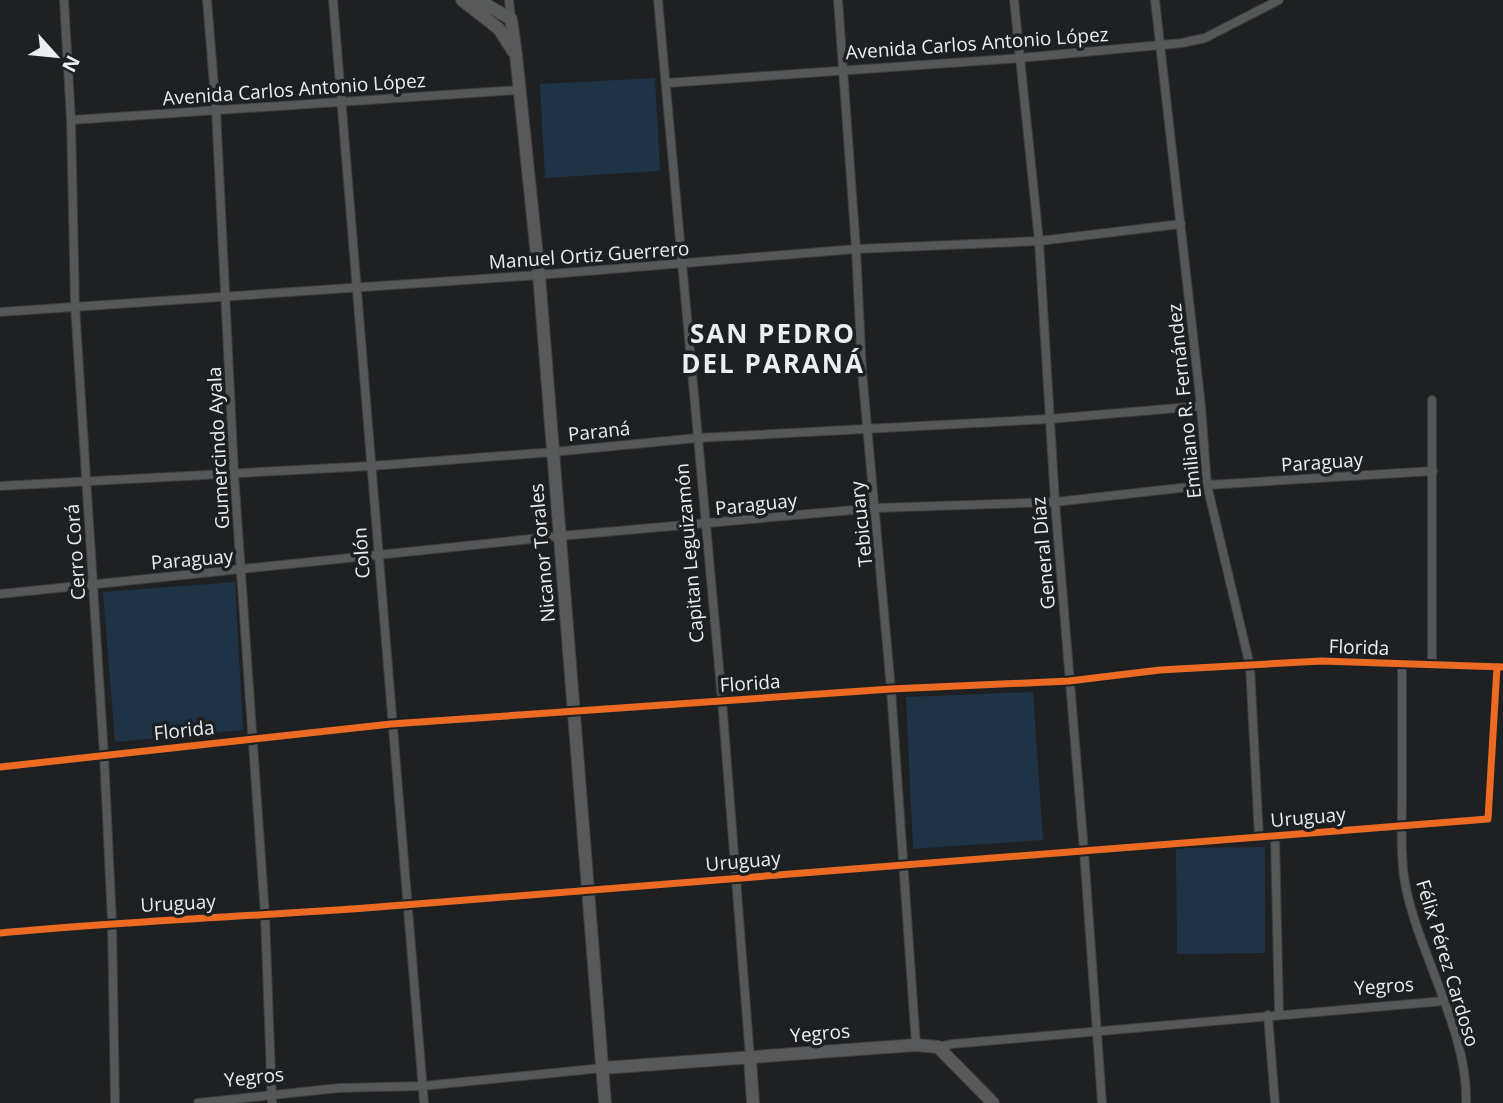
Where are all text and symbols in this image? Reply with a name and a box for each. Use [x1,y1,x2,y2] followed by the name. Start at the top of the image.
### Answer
[21,21,91,91] north arrow
[845,21,1109,65] street label: Avenida Carlos Antonio López
[56,51,86,77] text: N
[162,67,426,111] street label: Avenida Carlos Antonio López
[488,235,690,275] street label: Manuel Ortiz Guerrero
[1161,302,1207,500] street label: Emiliano R. Fernández
[681,315,865,381] district label: SAN PEDRO DEL PARANÁ
[201,366,235,530] street label: Gumercindo Ayala
[567,415,631,447] street label: Paraná
[1280,446,1364,478] street label: Paraguay
[668,462,710,644] street label: Capitan Leguizamón
[844,479,878,568] street label: Tebicuary
[523,482,561,624] street label: Nicanor Torales
[714,487,799,521] street label: Paraguay
[1025,496,1061,610] street label: General Díaz
[59,503,91,601] street label: Cerro Corá
[346,527,376,579] street label: Colón
[150,542,235,576] street label: Paraguay
[1328,633,1390,661] street label: Florida
[719,668,781,698] street label: Florida
[152,714,216,746] street label: Florida
[1269,801,1347,833] street label: Uruguay
[704,845,782,877] street label: Uruguay
[1410,876,1486,1050] street label: Félix Pérez Cardoso
[140,888,217,918] street label: Uruguay
[1353,971,1415,1001] street label: Yegros
[789,1017,851,1049] street label: Yegros
[223,1061,285,1093] street label: Yegros

